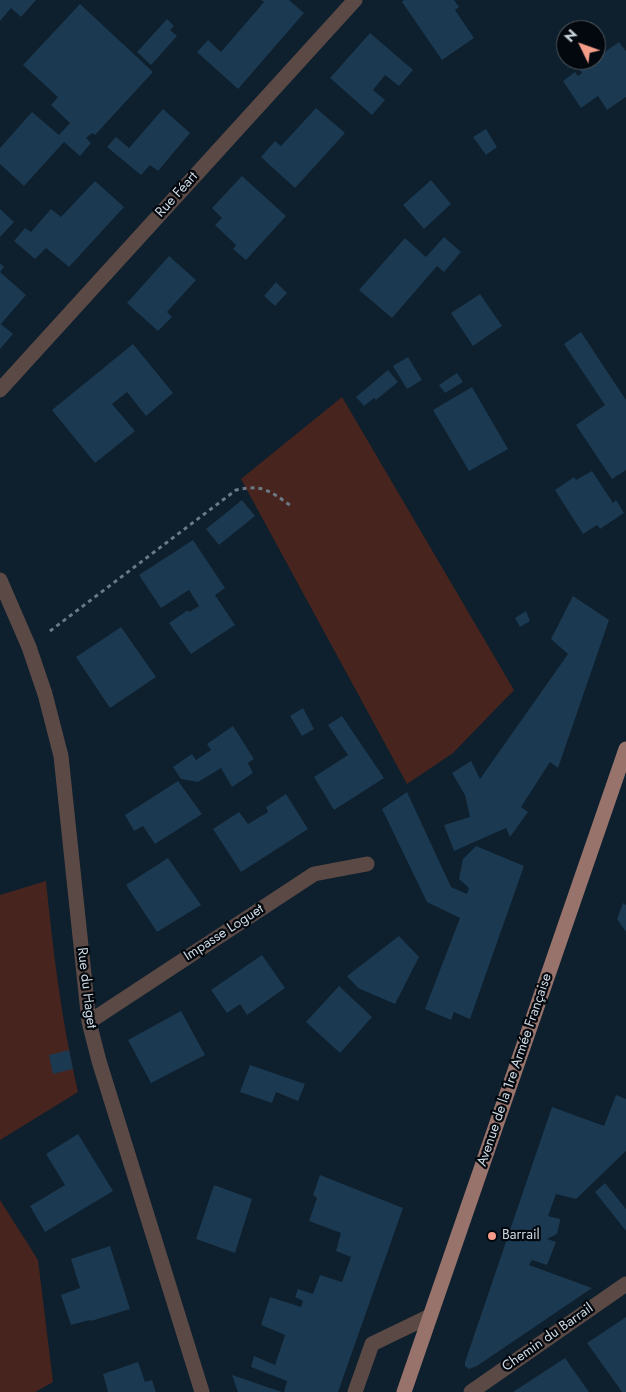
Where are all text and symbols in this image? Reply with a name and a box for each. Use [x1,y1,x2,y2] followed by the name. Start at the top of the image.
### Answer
[556,20,606,70] north arrow
[559,25,582,46] text: N
[152,169,202,221] street label: Rue Féart
[181,901,267,965] street label: Impasse Loguet
[73,947,99,1029] street label: Rue du Haget
[474,971,556,1169] street label: Avenue de la 1re Armée Française
[502,1228,540,1244] place label: Barrail
[486,1230,498,1242] marker: Barrail
[499,1300,597,1376] street label: Chemin du Barrail

